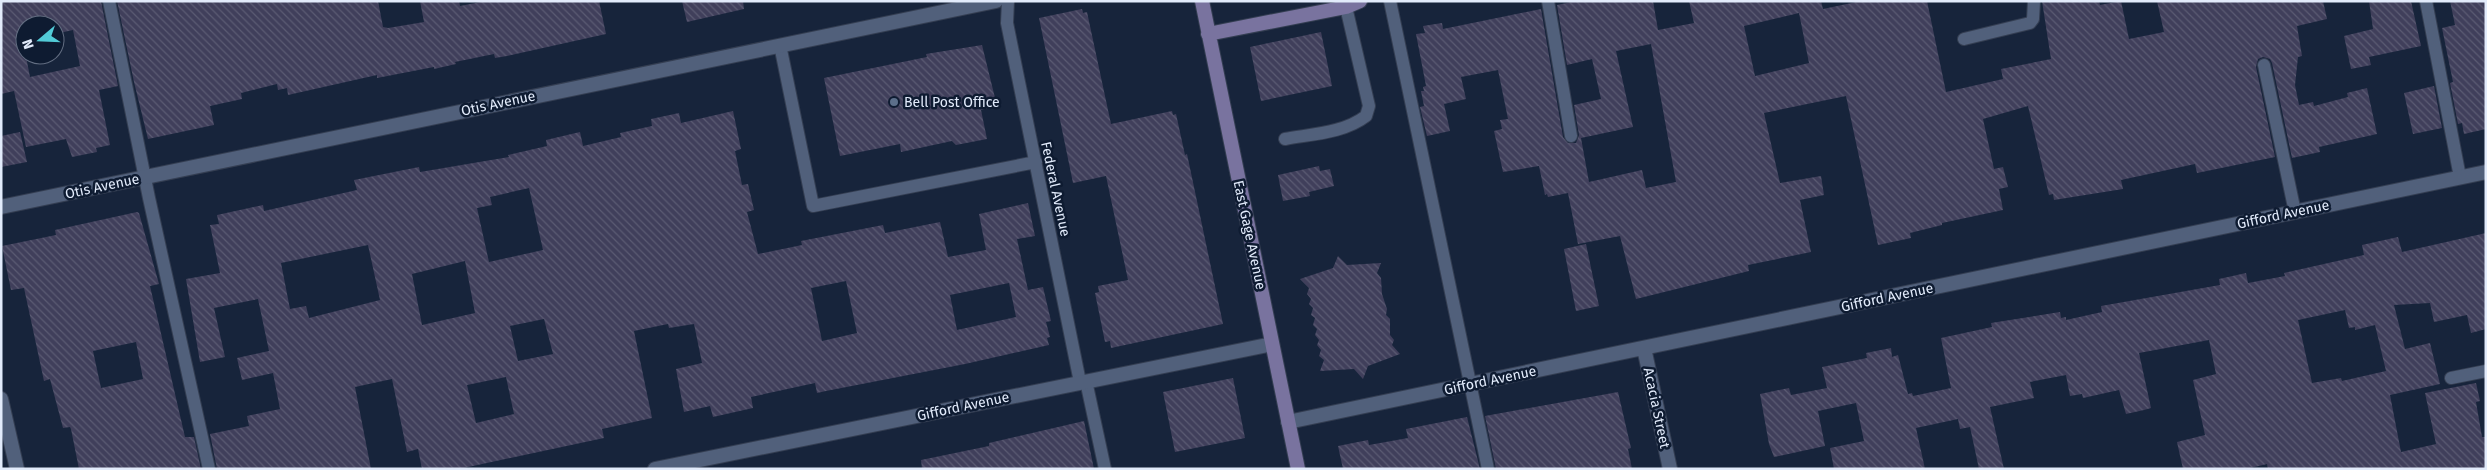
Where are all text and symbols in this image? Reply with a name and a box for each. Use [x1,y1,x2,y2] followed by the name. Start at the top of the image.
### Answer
[15,15,65,65] north arrow
[19,37,38,51] text: N
[459,87,537,120] street label: Otis Avenue
[904,94,1000,111] place label: Bell Post Office
[888,96,900,108] marker: Bell Post Office
[1037,140,1074,238] street label: Federal Avenue
[63,170,141,203] street label: Otis Avenue
[1230,179,1269,291] street label: East Gage Avenue
[2235,196,2331,233] street label: Gifford Avenue
[1839,279,1935,316] street label: Gifford Avenue
[1442,362,1538,399] street label: Gifford Avenue
[1640,366,1674,451] street label: Acacia Street
[915,388,1011,425] street label: Gifford Avenue

